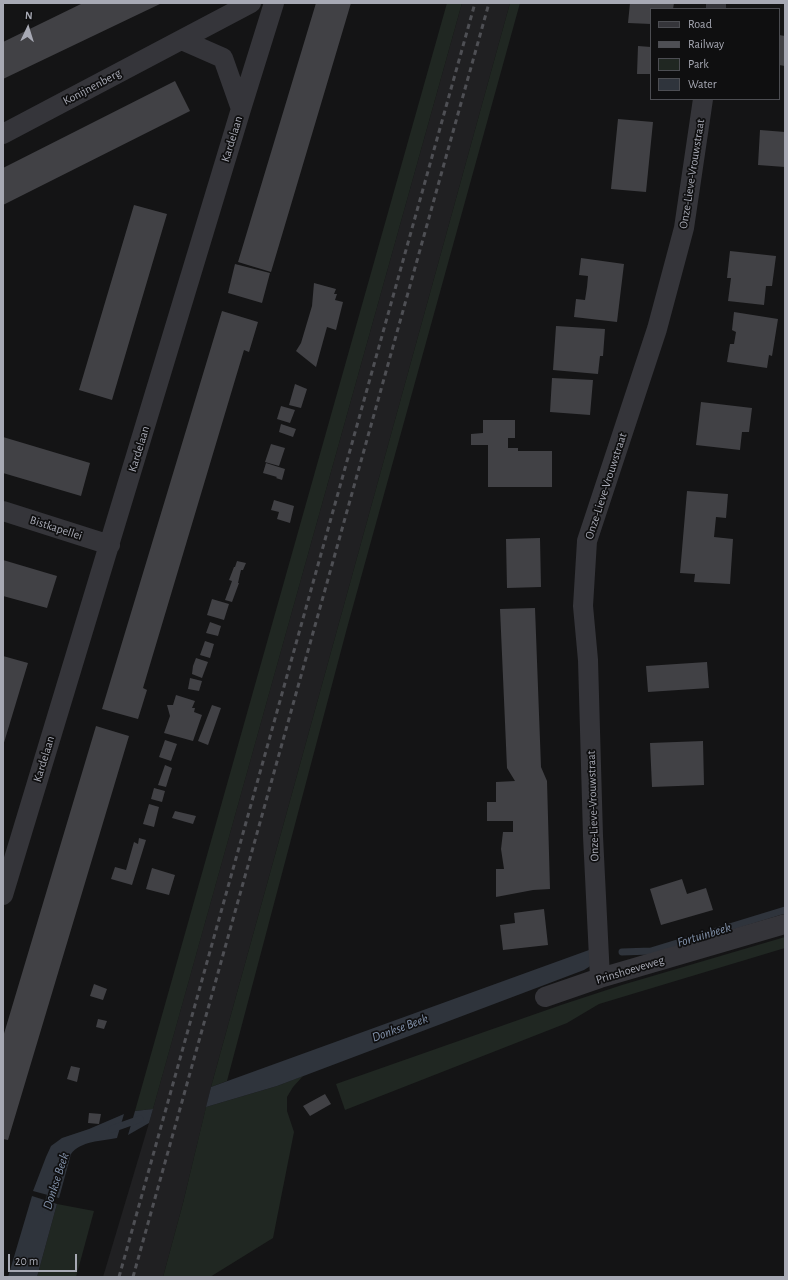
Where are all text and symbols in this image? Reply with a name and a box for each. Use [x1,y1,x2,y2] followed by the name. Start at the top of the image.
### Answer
[8,8,48,48] north arrow
[650,8,780,100] legend
[25,10,33,21] text: N
[688,18,712,30] text: Road
[688,38,724,50] text: Railway
[688,58,709,70] text: Park
[61,66,123,108] street label: Konijnenberg
[688,78,717,90] text: Water
[218,114,246,164] street label: Kardelaan
[676,118,708,230] street label: Onze-Lieve-Vrouwstraat
[125,424,153,474] street label: Kardelaan
[582,431,630,541] street label: Onze-Lieve-Vrouwstraat
[28,513,84,543] street label: Bistkapellei
[30,734,58,784] street label: Kardelaan
[584,750,602,862] street label: Onze-Lieve-Vrouwstraat
[675,919,733,951] water label: Fortuinbeek
[594,953,666,987] street label: Prinshoeveweg
[370,1011,430,1045] water label: Donkse Beek
[39,1151,73,1211] water label: Donkse Beek
[10,1246,79,1272] scale bar
[15,1255,38,1267] text: 20 m

